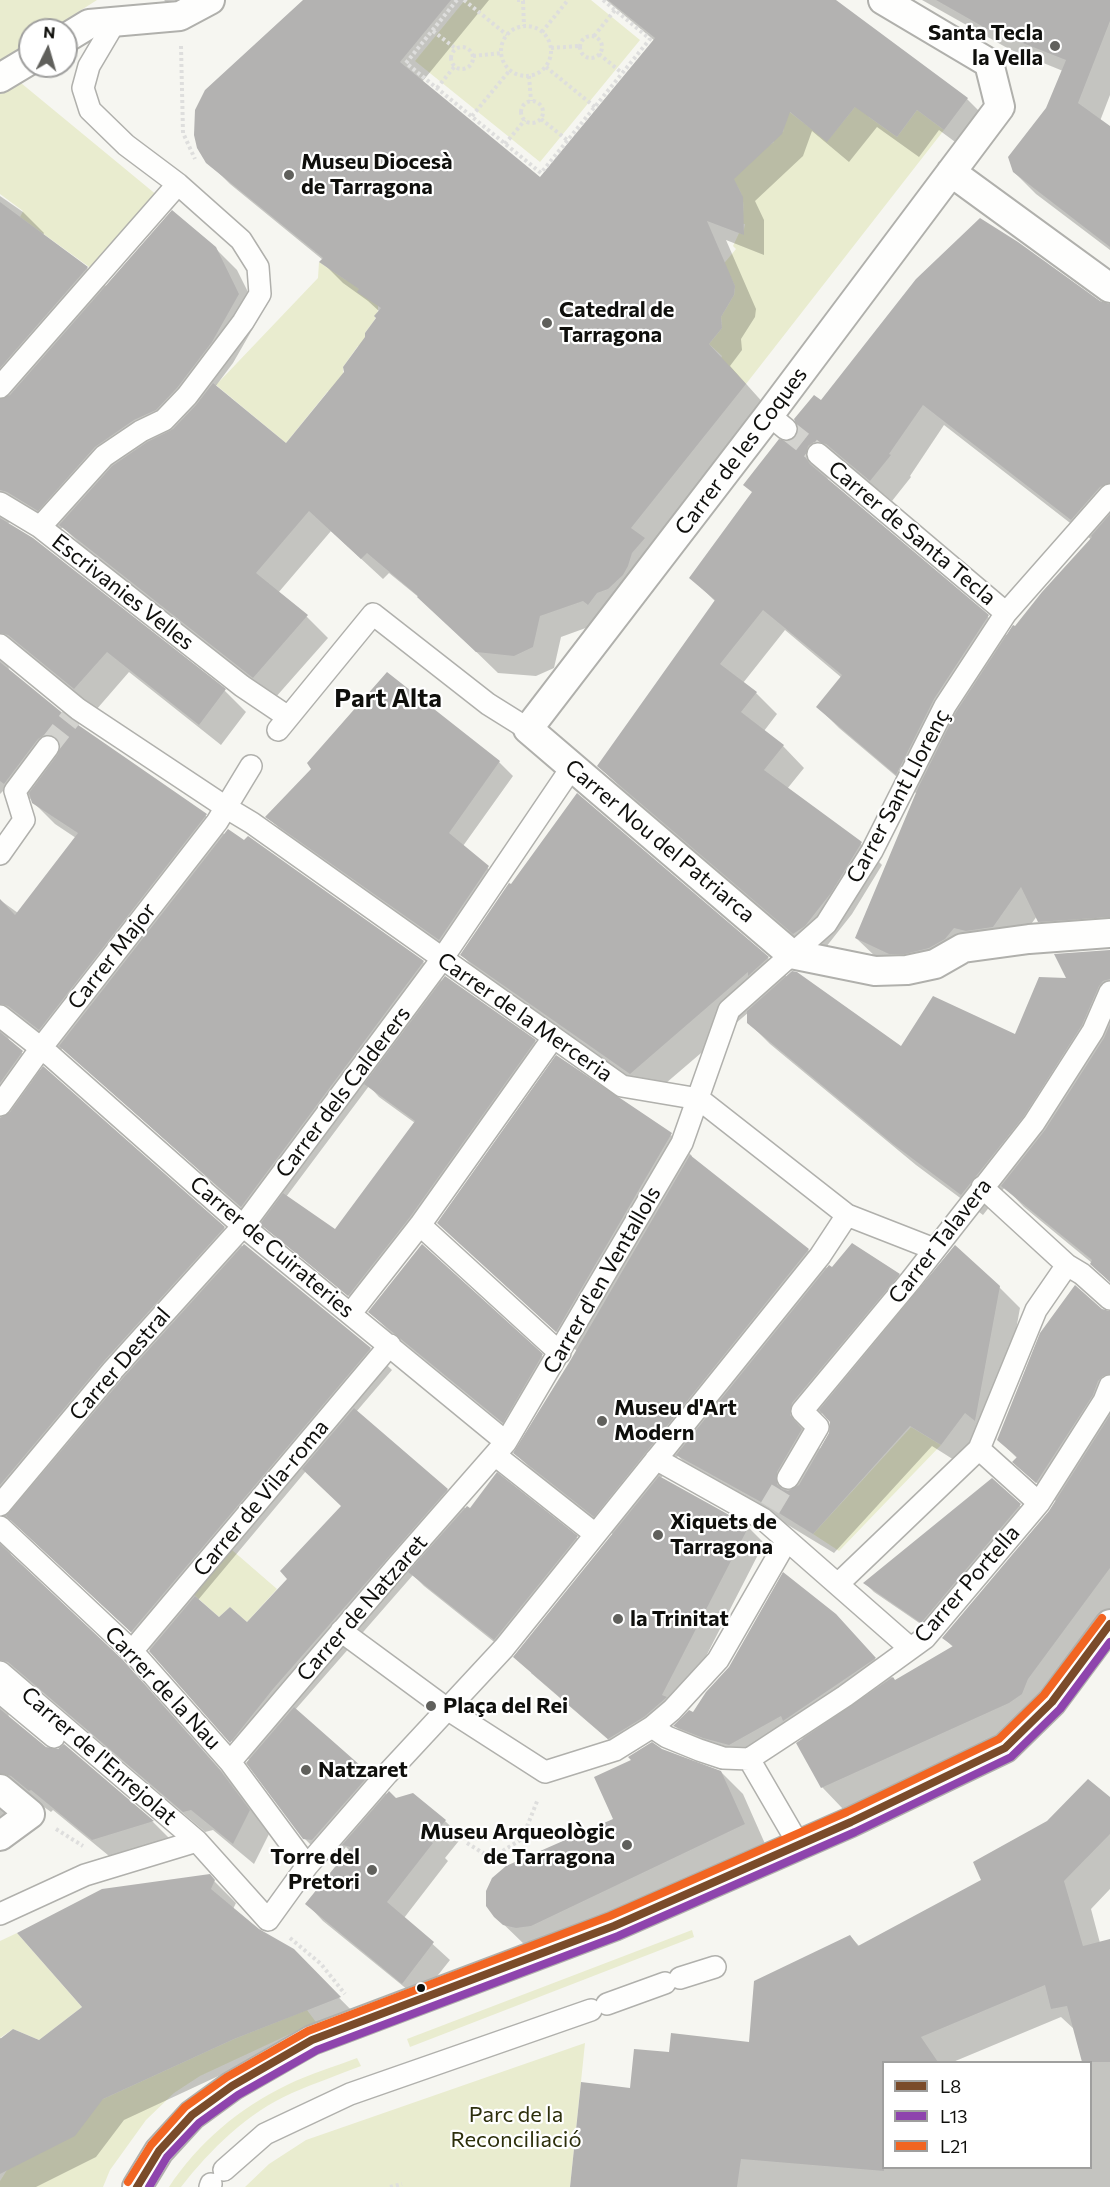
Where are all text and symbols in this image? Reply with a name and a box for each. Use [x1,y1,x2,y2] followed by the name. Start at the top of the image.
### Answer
[18,18,78,78] north arrow
[928,20,1043,72] place label: Santa Tecla la Vella
[43,22,56,42] text: N
[1048,39,1062,53] marker: Santa Tecla la Vella
[301,149,453,200] place label: Museu Diocesà de Tarragona
[282,168,296,182] marker: Museu Diocesà de Tarragona
[559,297,674,348] place label: Catedral de Tarragona
[540,316,554,330] marker: Catedral de Tarragona
[669,362,813,540] street label: Carrer de les Coques
[823,455,1001,611] street label: Carrer de Santa Tecla
[47,528,199,656] street label: Escrivanies Velles
[334,682,442,714] district label: Part Alta
[841,704,955,888] street label: Carrer Sant Llorenç
[560,754,760,928] street label: Carrer Nou del Patriarca
[62,897,162,1015] street label: Carrer Major
[432,947,618,1087] street label: Carrer de la Merceria
[270,1001,416,1183] street label: Carrer dels Calderers
[184,1171,360,1323] street label: Carrer de Cuirateries
[883,1173,997,1309] street label: Carrer Talavera
[538,1182,666,1378] street label: Carrer d'en Ventallols
[64,1302,176,1426] street label: Carrer Destral
[614,1395,737,1446] place label: Museu d'Art Modern
[188,1414,334,1582] street label: Carrer de Vila-roma
[595,1414,609,1428] marker: Museu d'Art Modern
[670,1509,777,1560] place label: Xiquets de Tarragona
[909,1520,1025,1648] street label: Carrer Portella
[651,1528,665,1542] marker: Xiquets de Tarragona
[291,1529,433,1687] street label: Carrer de Natzaret
[630,1606,729,1632] place label: la Trinitat
[611,1612,625,1626] marker: la Trinitat
[99,1621,227,1755] street label: Carrer de la Nau
[16,1681,182,1831] street label: Carrer de l'Enrejolat
[443,1693,568,1719] place label: Plaça del Rei
[424,1699,438,1713] marker: Plaça del Rei
[318,1757,408,1783] place label: Natzaret
[299,1763,313,1777] marker: Natzaret
[420,1819,615,1870] place label: Museu Arqueològic de Tarragona
[620,1838,634,1852] marker: Museu Arqueològic de Tarragona
[270,1844,360,1896] place label: Torre del Pretori
[365,1863,379,1877] marker: Torre del Pretori
[415,1982,427,1994] unlabelled marker
[882,2061,1092,2169] legend
[940,2075,961,2097] text: L8
[450,2102,582,2154] park label: Parc de la Reconciliació
[940,2105,968,2127] text: L13
[940,2135,968,2157] text: L21

